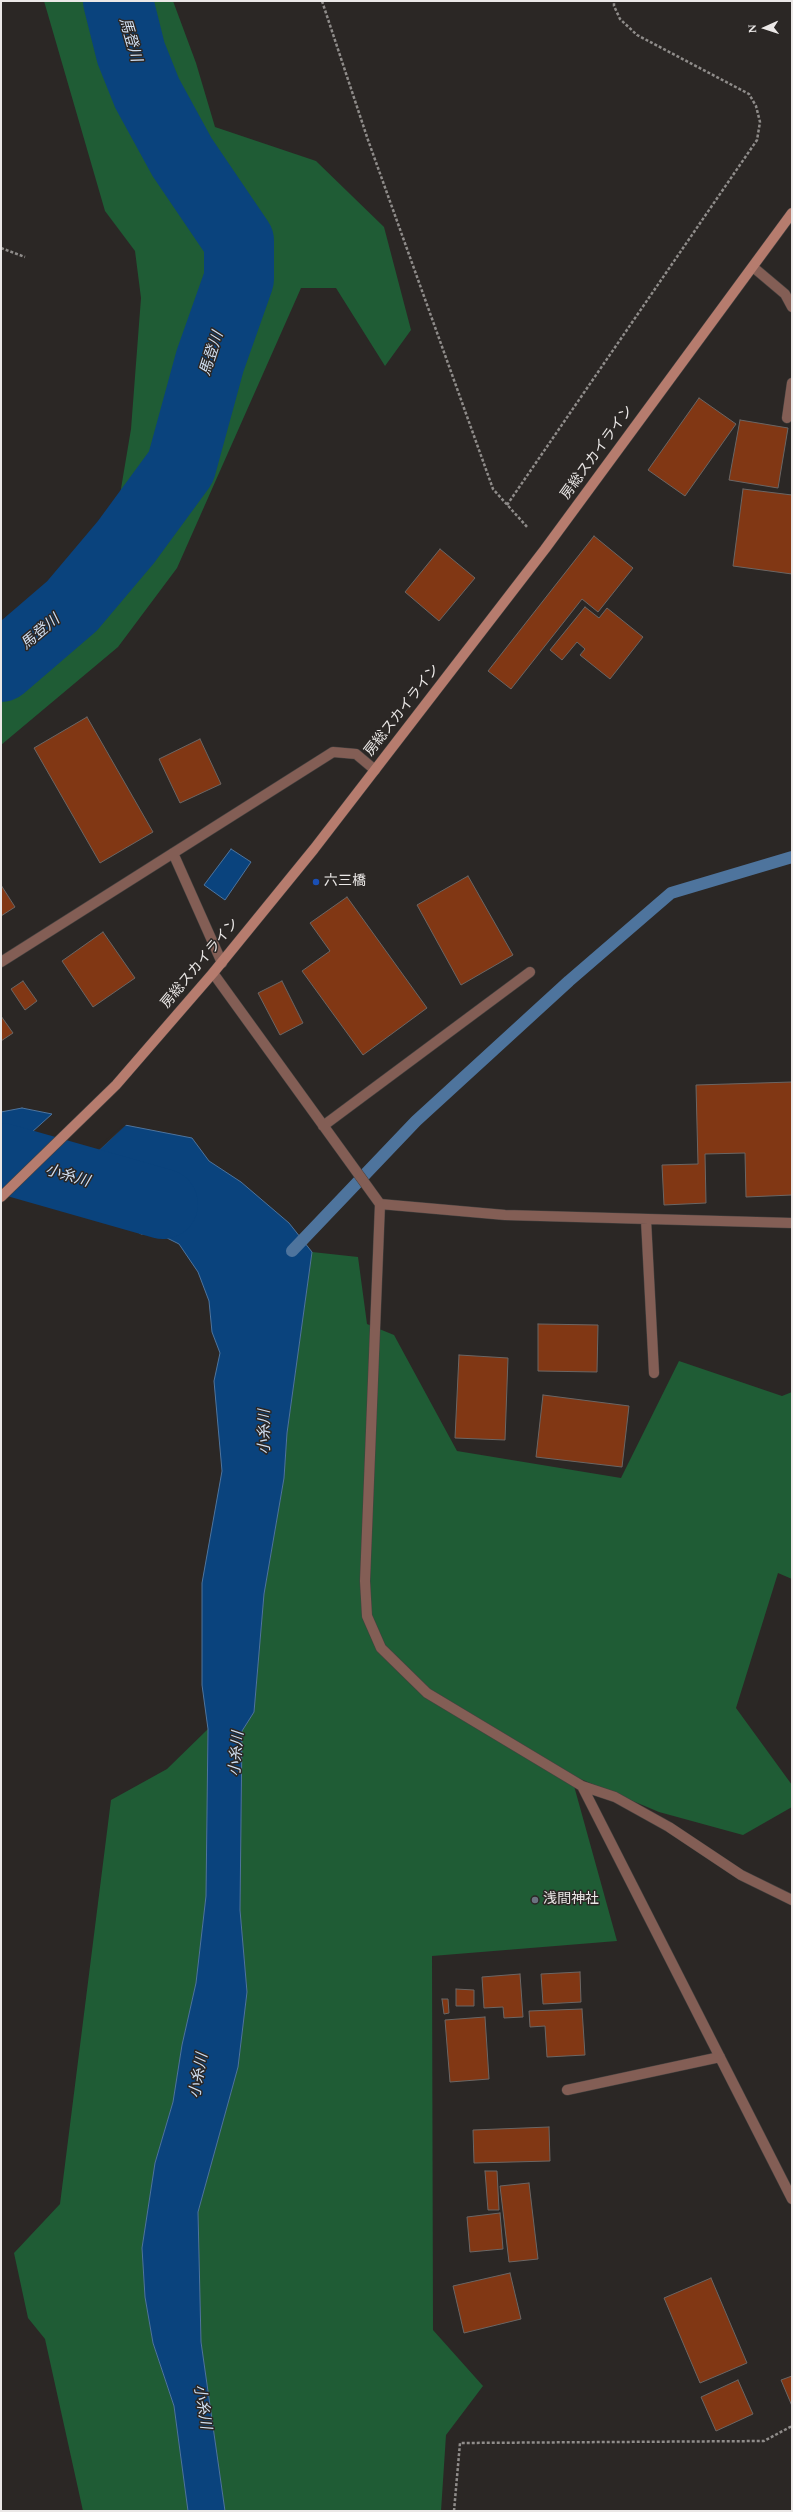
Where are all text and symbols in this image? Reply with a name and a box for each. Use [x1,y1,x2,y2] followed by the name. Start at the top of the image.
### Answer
[745,8,785,48] north arrow
[114,16,144,64] water label: 馬登川
[744,24,761,34] text: N
[197,330,229,378] water label: 馬登川
[558,403,638,503] street label: 房総スカイライン
[18,612,64,654] water label: 馬登川
[362,662,444,760] street label: 房総スカイライン
[324,874,366,890] place label: 六三橋
[311,877,321,887] marker: 六三橋
[159,916,243,1012] street label: 房総スカイライン
[43,1162,91,1192] water label: 小糸川
[257,1410,275,1454] water label: 小糸川
[227,1731,249,1777] water label: 小糸川
[543,1892,599,1908] place label: 浅間神社
[530,1895,540,1905] marker: 浅間神社
[187,2052,213,2100] water label: 小糸川
[189,2383,213,2431] water label: 小糸川

